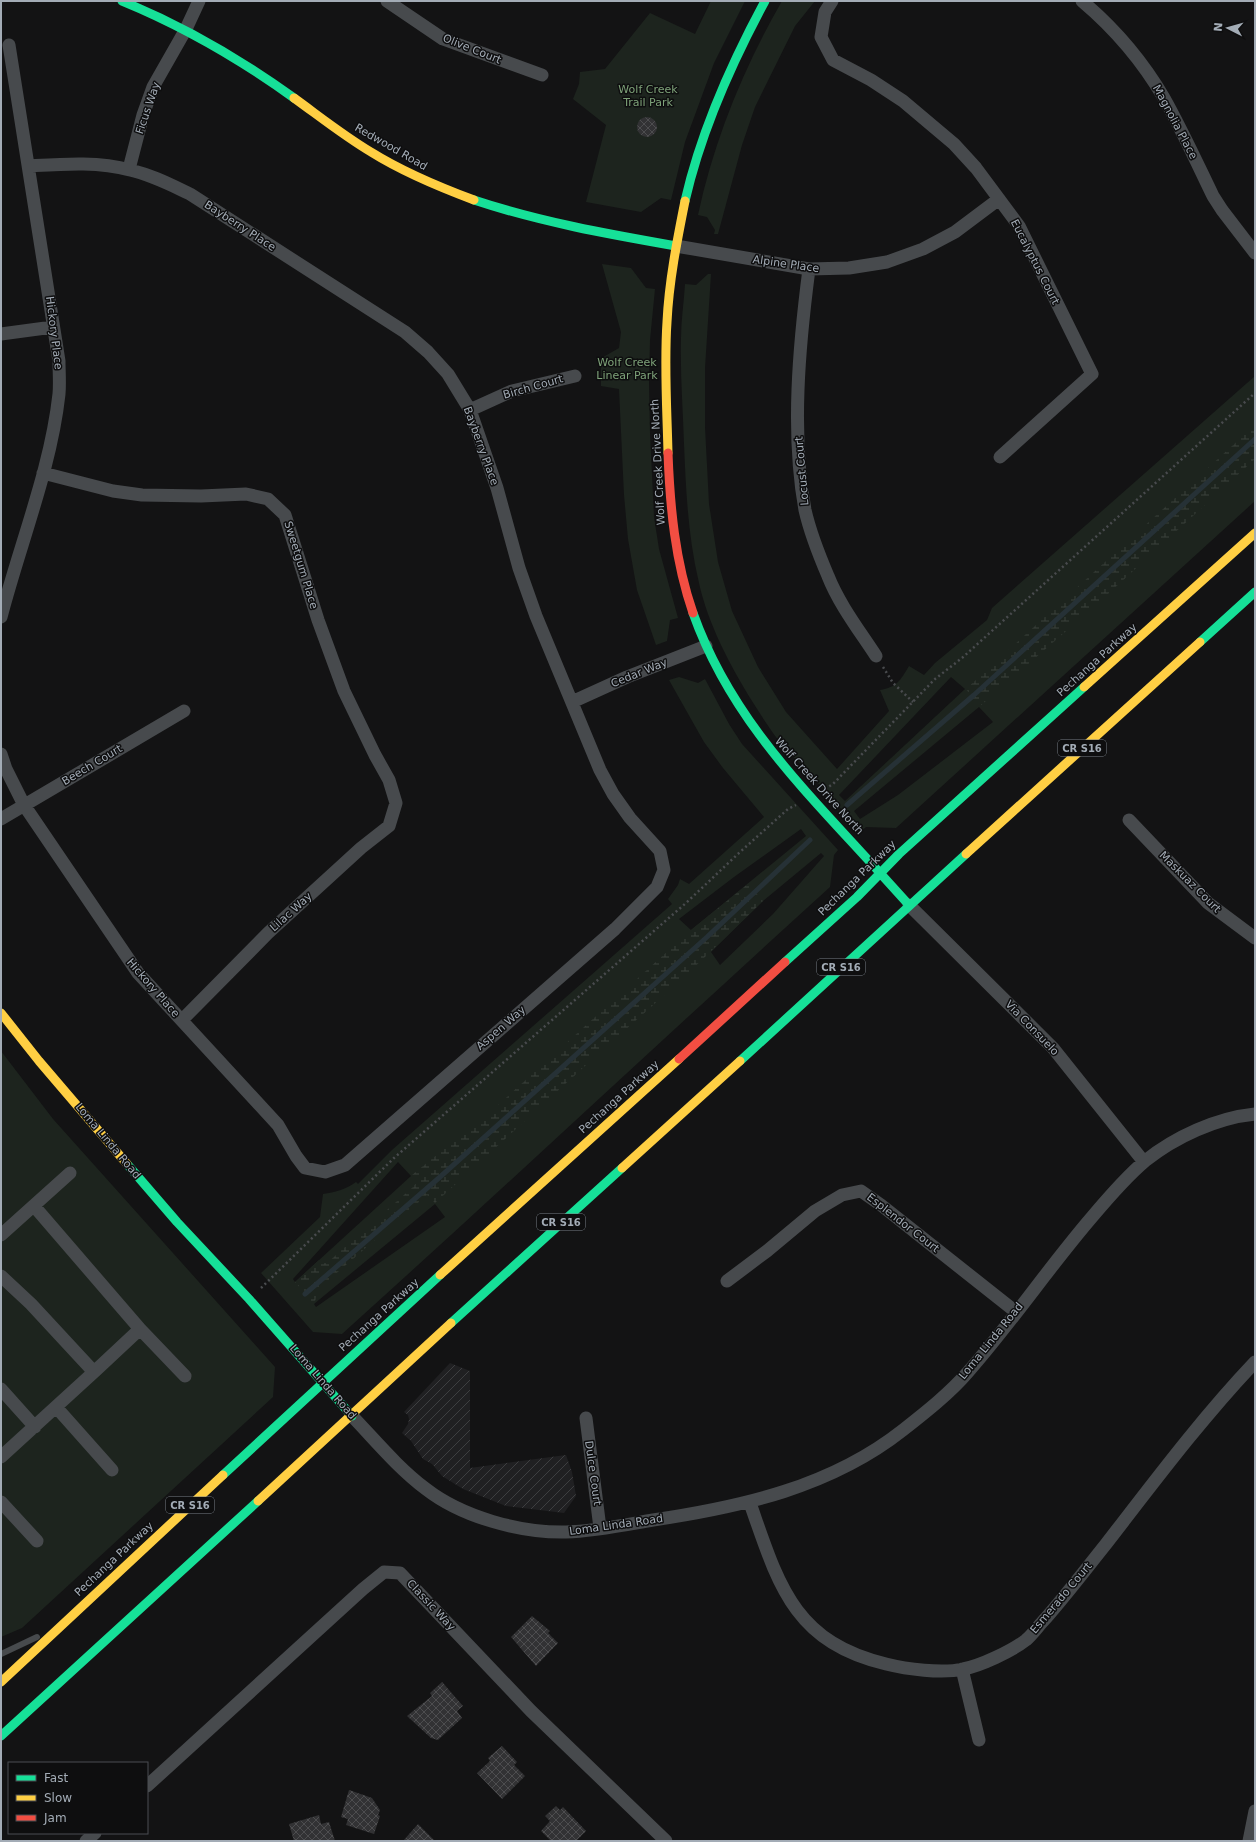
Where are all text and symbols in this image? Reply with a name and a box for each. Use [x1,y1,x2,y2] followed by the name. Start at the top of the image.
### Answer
[1208,8,1248,48] north arrow
[1212,22,1225,32] text: N
[441,31,504,67] street label: Olive Court
[133,80,163,136] street label: Ficus Way
[618,83,678,109] park label: Wolf Creek Trail Park
[1150,83,1200,162] street label: Magnolia Place
[352,121,430,173] street label: Redwood Road
[202,198,278,254] street label: Bayberry Place
[1008,217,1062,307] street label: Eucalyptus Court
[752,253,820,275] street label: Alpine Place
[43,296,65,371] street label: Hickory Place
[596,356,658,382] park label: Wolf Creek Linear Park
[502,372,565,402] street label: Birch Court
[648,399,668,525] street label: Wolf Creek Drive North
[461,405,501,487] street label: Bayberry Place
[792,435,812,506] street label: Locust Court
[281,519,321,611] street label: Sweetgum Place
[1054,620,1140,699] street label: Pechanga Parkway
[609,656,670,690] street label: Cedar Way
[772,735,866,837] street label: Wolf Creek Drive North
[1058,740,1106,756] road number: CR S16
[60,742,125,788] street label: Beech Court
[815,837,899,918] street label: Pechanga Parkway
[1157,849,1224,916] street label: Maskuaz Court
[267,889,315,934] street label: Lilac Way
[124,956,182,1020] street label: Hickory Place
[817,959,865,975] road number: CR S16
[1003,998,1062,1058] street label: Via Consuelo
[474,1003,529,1053] street label: Aspen Way
[576,1057,662,1136] street label: Pechanga Parkway
[73,1101,143,1181] street label: Loma Linda Road
[864,1191,942,1256] street label: Esplendor Court
[537,1214,585,1230] road number: CR S16
[336,1275,422,1354] street label: Pechanga Parkway
[956,1300,1026,1382] street label: Loma Linda Road
[287,1342,359,1422] street label: Loma Linda Road
[582,1440,604,1507] street label: Dulce Court
[166,1497,214,1513] road number: CR S16
[568,1512,664,1538] street label: Loma Linda Road
[72,1519,156,1599] street label: Pechanga Parkway
[1027,1559,1095,1636] street label: Esmerado Court
[404,1577,458,1634] street label: Classic Way
[8,1762,148,1834] legend
[44,1771,68,1785] text: Fast
[44,1791,72,1805] text: Slow
[43,1811,67,1825] text: Jam

